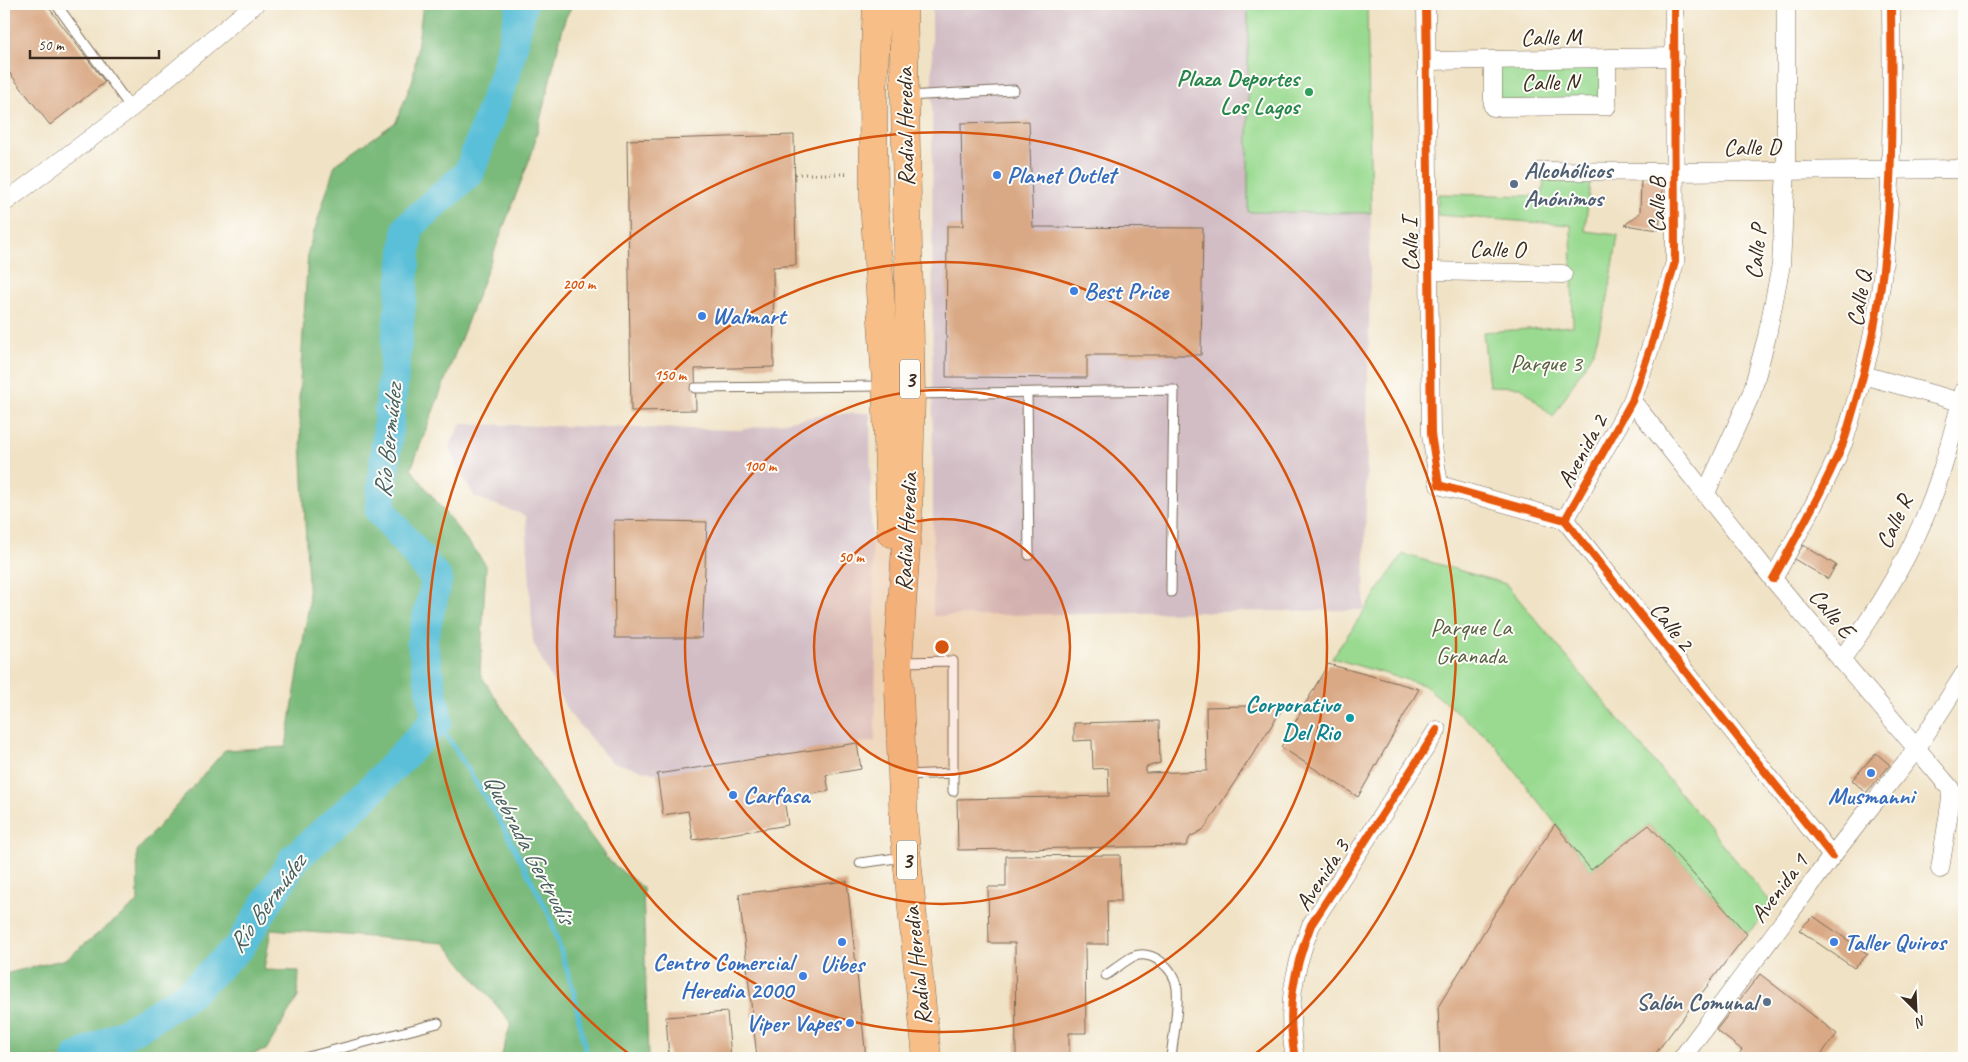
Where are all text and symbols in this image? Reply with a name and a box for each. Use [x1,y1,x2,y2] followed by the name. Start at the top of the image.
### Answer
[1520,21,1583,53] street label: Calle M
[30,28,159,60] scale bar
[38,36,65,55] text: 50 m
[1176,63,1302,121] place label: Plaza Deportes Los Lagos
[889,66,921,187] street label: Radial Heredia
[1521,66,1582,97] street label: Calle N
[1303,86,1315,98] marker: Plaza Deportes Los Lagos
[1723,131,1783,162] street label: Calle D
[1524,155,1615,213] place label: Alcohólicos Anónimos
[1007,160,1119,190] place label: Planet Outlet
[991,169,1003,181] marker: Planet Outlet
[1642,175,1673,233] street label: Calle B
[1508,178,1520,190] marker: Alcohólicos Anónimos
[1395,213,1425,272] street label: Calle I
[1738,220,1774,281] street label: Calle P
[1469,234,1528,265] street label: Calle O
[1840,267,1878,329] street label: Calle Q
[563,275,597,294] text: 200 m
[1084,276,1170,306] place label: Best Price
[1068,285,1080,297] marker: Best Price
[712,301,788,331] place label: Walmart
[696,310,708,322] marker: Walmart
[1510,348,1584,378] park label: Parque 3
[900,359,920,398] road number: 3
[654,366,688,385] text: 150 m
[366,379,410,499] water label: Río Bermúdez
[1550,407,1615,493] street label: Avenida 2
[744,457,778,476] text: 100 m
[888,470,924,592] street label: Radial Heredia
[1869,489,1920,553] street label: Calle R
[838,548,865,567] text: 50 m
[1802,582,1864,647] street label: Calle E
[1643,595,1702,658] street label: Calle 2
[1430,612,1513,670] park label: Parque La Granada
[933,638,951,656] centre of rings
[1245,689,1342,747] place label: Corporativo Del Rio
[1344,712,1356,724] marker: Corporativo Del Rio
[1865,767,1877,779] marker: Musmanni
[476,768,584,933] water label: Quebrada Gertrudis
[743,780,811,810] place label: Carfasa
[1828,781,1917,811] place label: Musmanni
[727,789,739,801] marker: Carfasa
[1288,832,1357,916] street label: Avenida 3
[897,840,917,880] road number: 3
[221,845,316,959] water label: Río Bermúdez
[1743,847,1815,929] street label: Avenida 1
[896,904,938,1027] street label: Radial Heredia
[1844,927,1948,957] place label: Taller Quiros
[836,936,848,948] marker: Uibes
[1828,936,1840,948] marker: Taller Quiros
[653,947,798,1005] place label: Centro Comercial Heredia 2000
[820,949,867,979] place label: Uibes
[797,970,809,982] marker: Centro Comercial Heredia 2000
[1890,984,1940,1034] north arrow
[1636,987,1762,1017] place label: Salón Comunal
[1761,996,1773,1008] marker: Salón Comunal
[746,1008,843,1038] place label: Viper Vapes
[1912,1012,1929,1032] text: N
[844,1017,856,1029] marker: Viper Vapes

